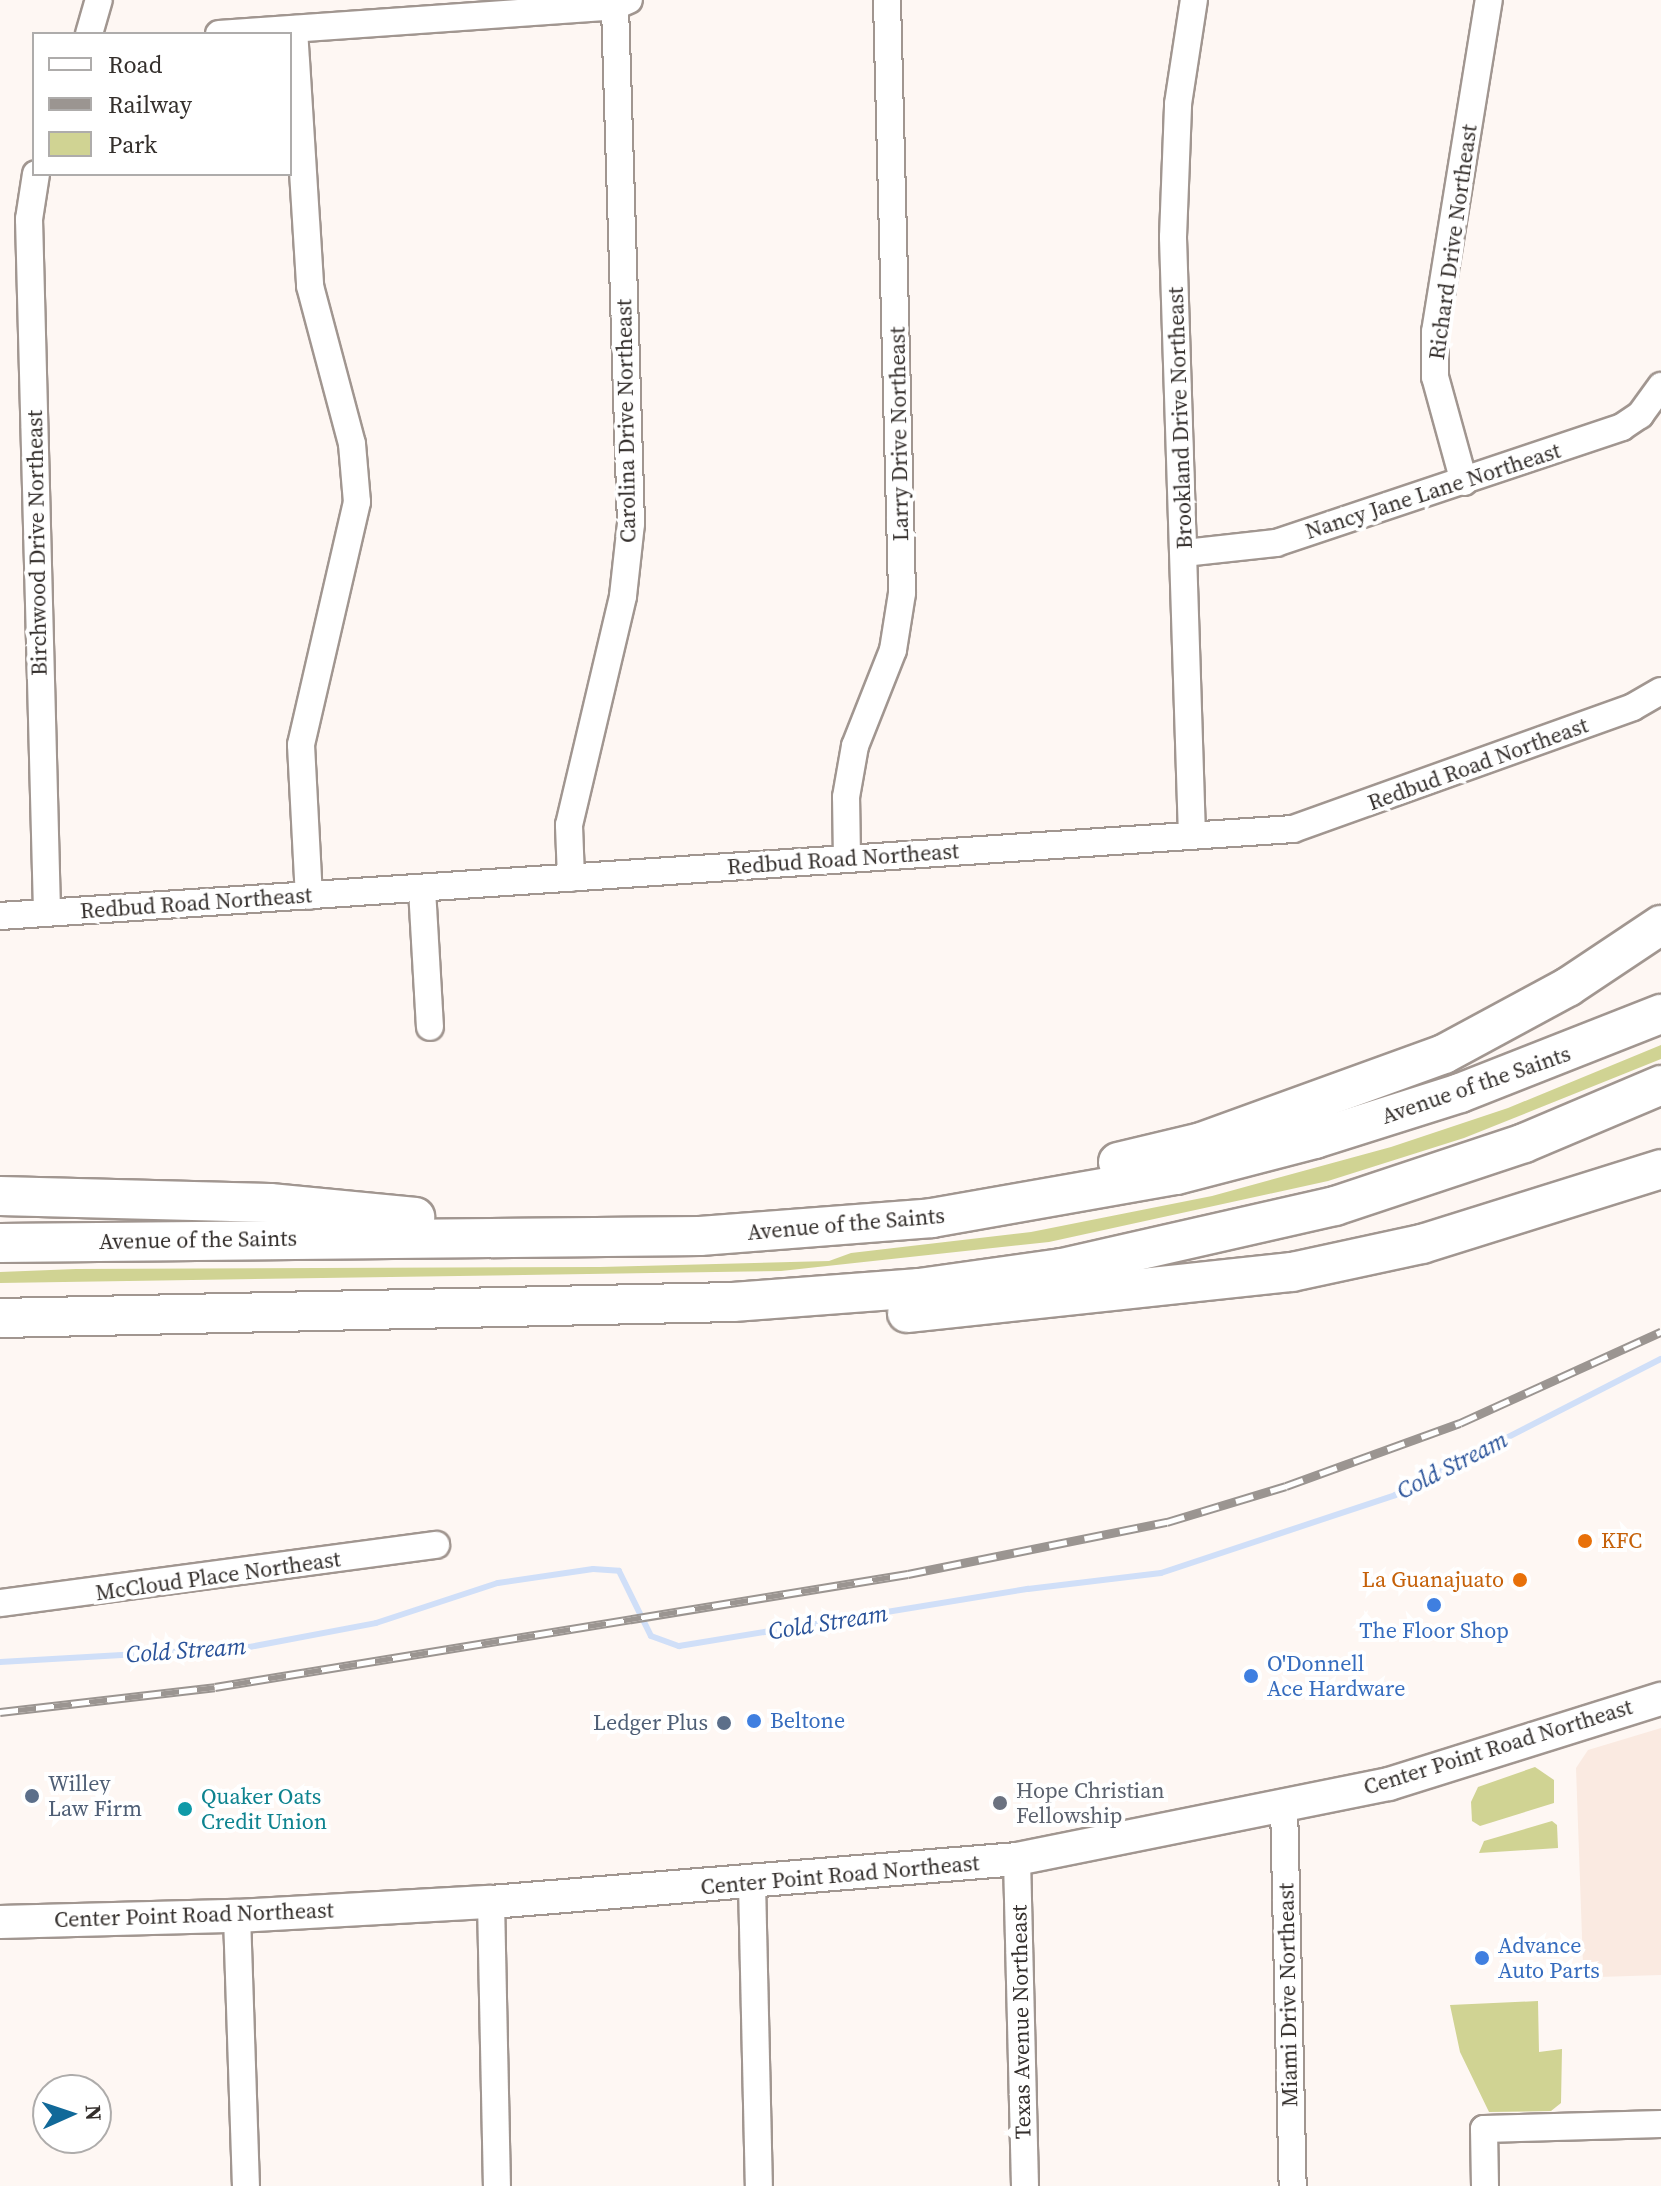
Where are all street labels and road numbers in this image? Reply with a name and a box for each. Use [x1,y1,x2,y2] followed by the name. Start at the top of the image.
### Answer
[1423,123,1483,361] street label: Richard Drive Northeast
[1162,286,1198,550] street label: Brookland Drive Northeast
[611,299,641,543] street label: Carolina Drive Northeast
[884,327,914,541] street label: Larry Drive Northeast
[21,410,53,676] street label: Birchwood Drive Northeast
[1302,437,1564,545] street label: Nancy Jane Lane Northeast
[1364,712,1592,816] street label: Redbud Road Northeast
[726,838,960,880] street label: Redbud Road Northeast
[79,882,313,924] street label: Redbud Road Northeast
[1378,1040,1574,1130] street label: Avenue of the Saints
[746,1202,946,1246] street label: Avenue of the Saints
[99,1225,297,1255] street label: Avenue of the Saints
[94,1546,342,1606] street label: McCloud Place Northeast
[1360,1693,1636,1801] street label: Center Point Road Northeast
[700,1850,980,1900] street label: Center Point Road Northeast
[1273,1883,1303,2107] street label: Miami Drive Northeast
[54,1897,334,1933] street label: Center Point Road Northeast
[1006,1905,1036,2139] street label: Texas Avenue Northeast

